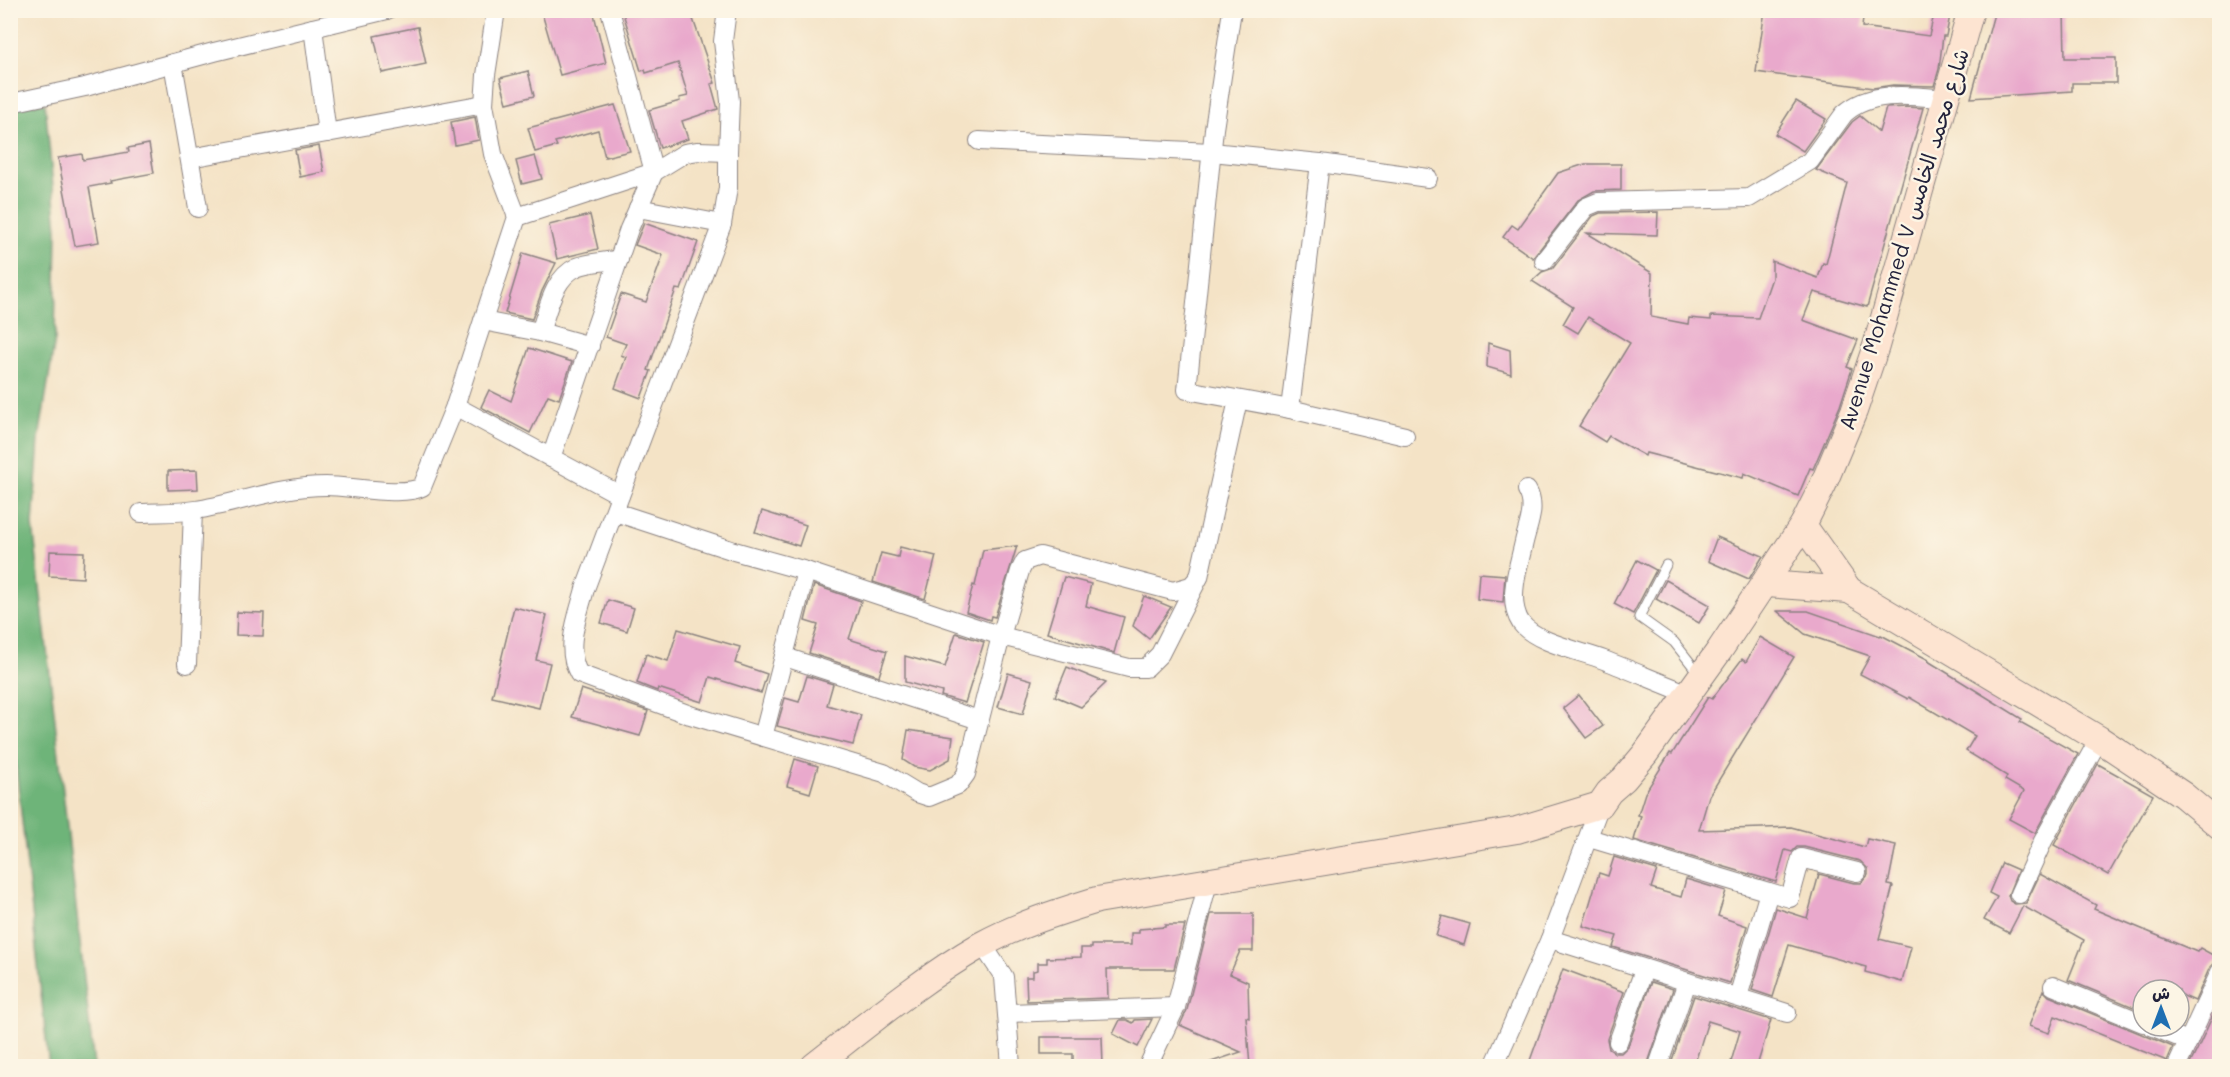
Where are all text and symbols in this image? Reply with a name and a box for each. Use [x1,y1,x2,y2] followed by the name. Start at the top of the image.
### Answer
[1832,45,1977,434] street label: Avenue Mohammed V شارع محمد الخامس
[2131,978,2191,1038] north arrow
[2152,982,2170,1003] text: ش

